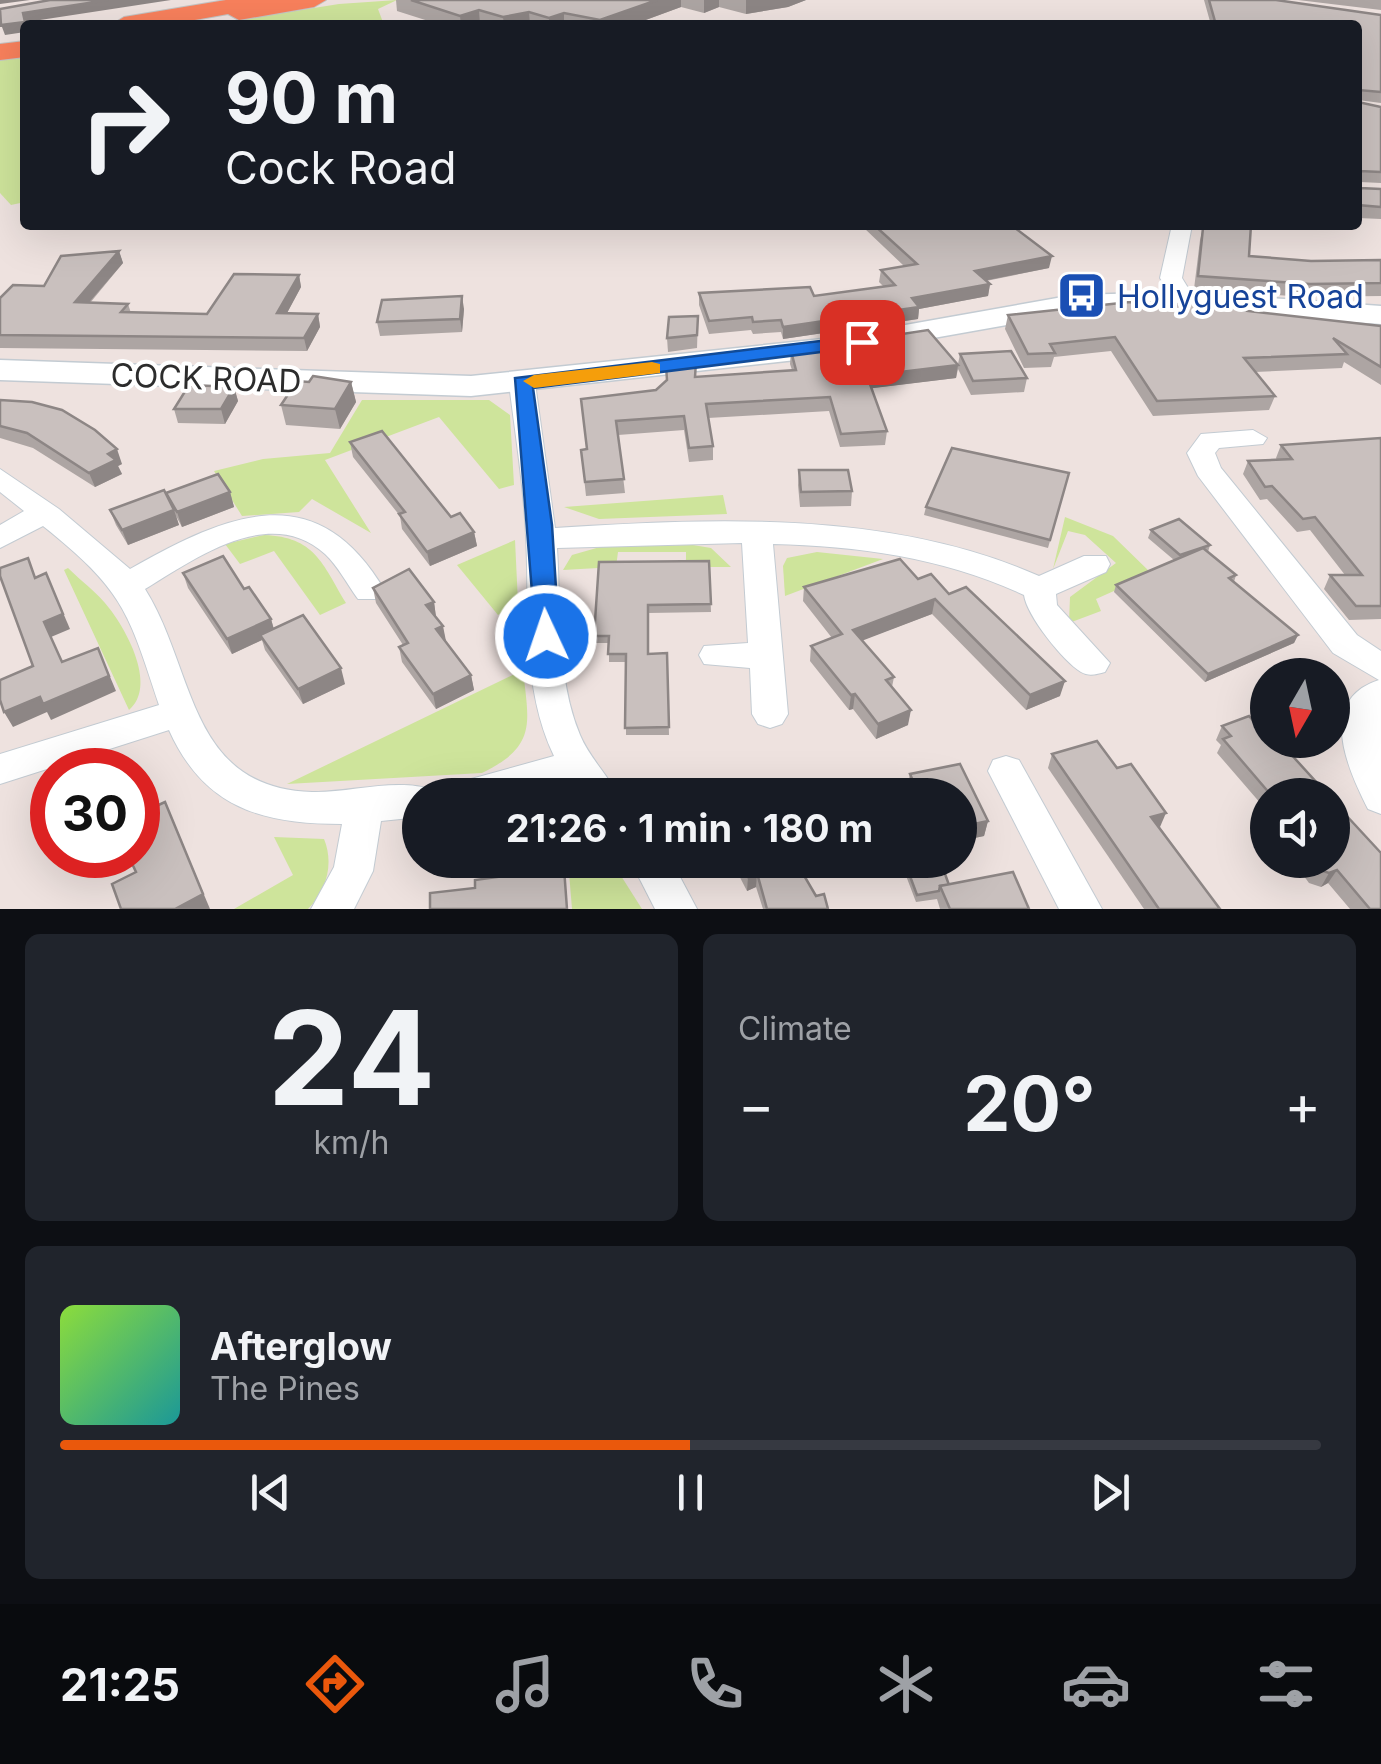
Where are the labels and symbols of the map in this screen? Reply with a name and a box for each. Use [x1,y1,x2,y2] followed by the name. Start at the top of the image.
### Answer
[1056,270,1108,322] bus stop icon: Hollyguest Road
[1117,277,1364,316] place label: Hollyguest Road
[820,300,905,385] pin
[110,355,302,401] street label: COCK ROAD
[494,584,598,688] position arrow
[1250,658,1350,758] north arrow
[30,748,160,878] speed limit sign: 30

